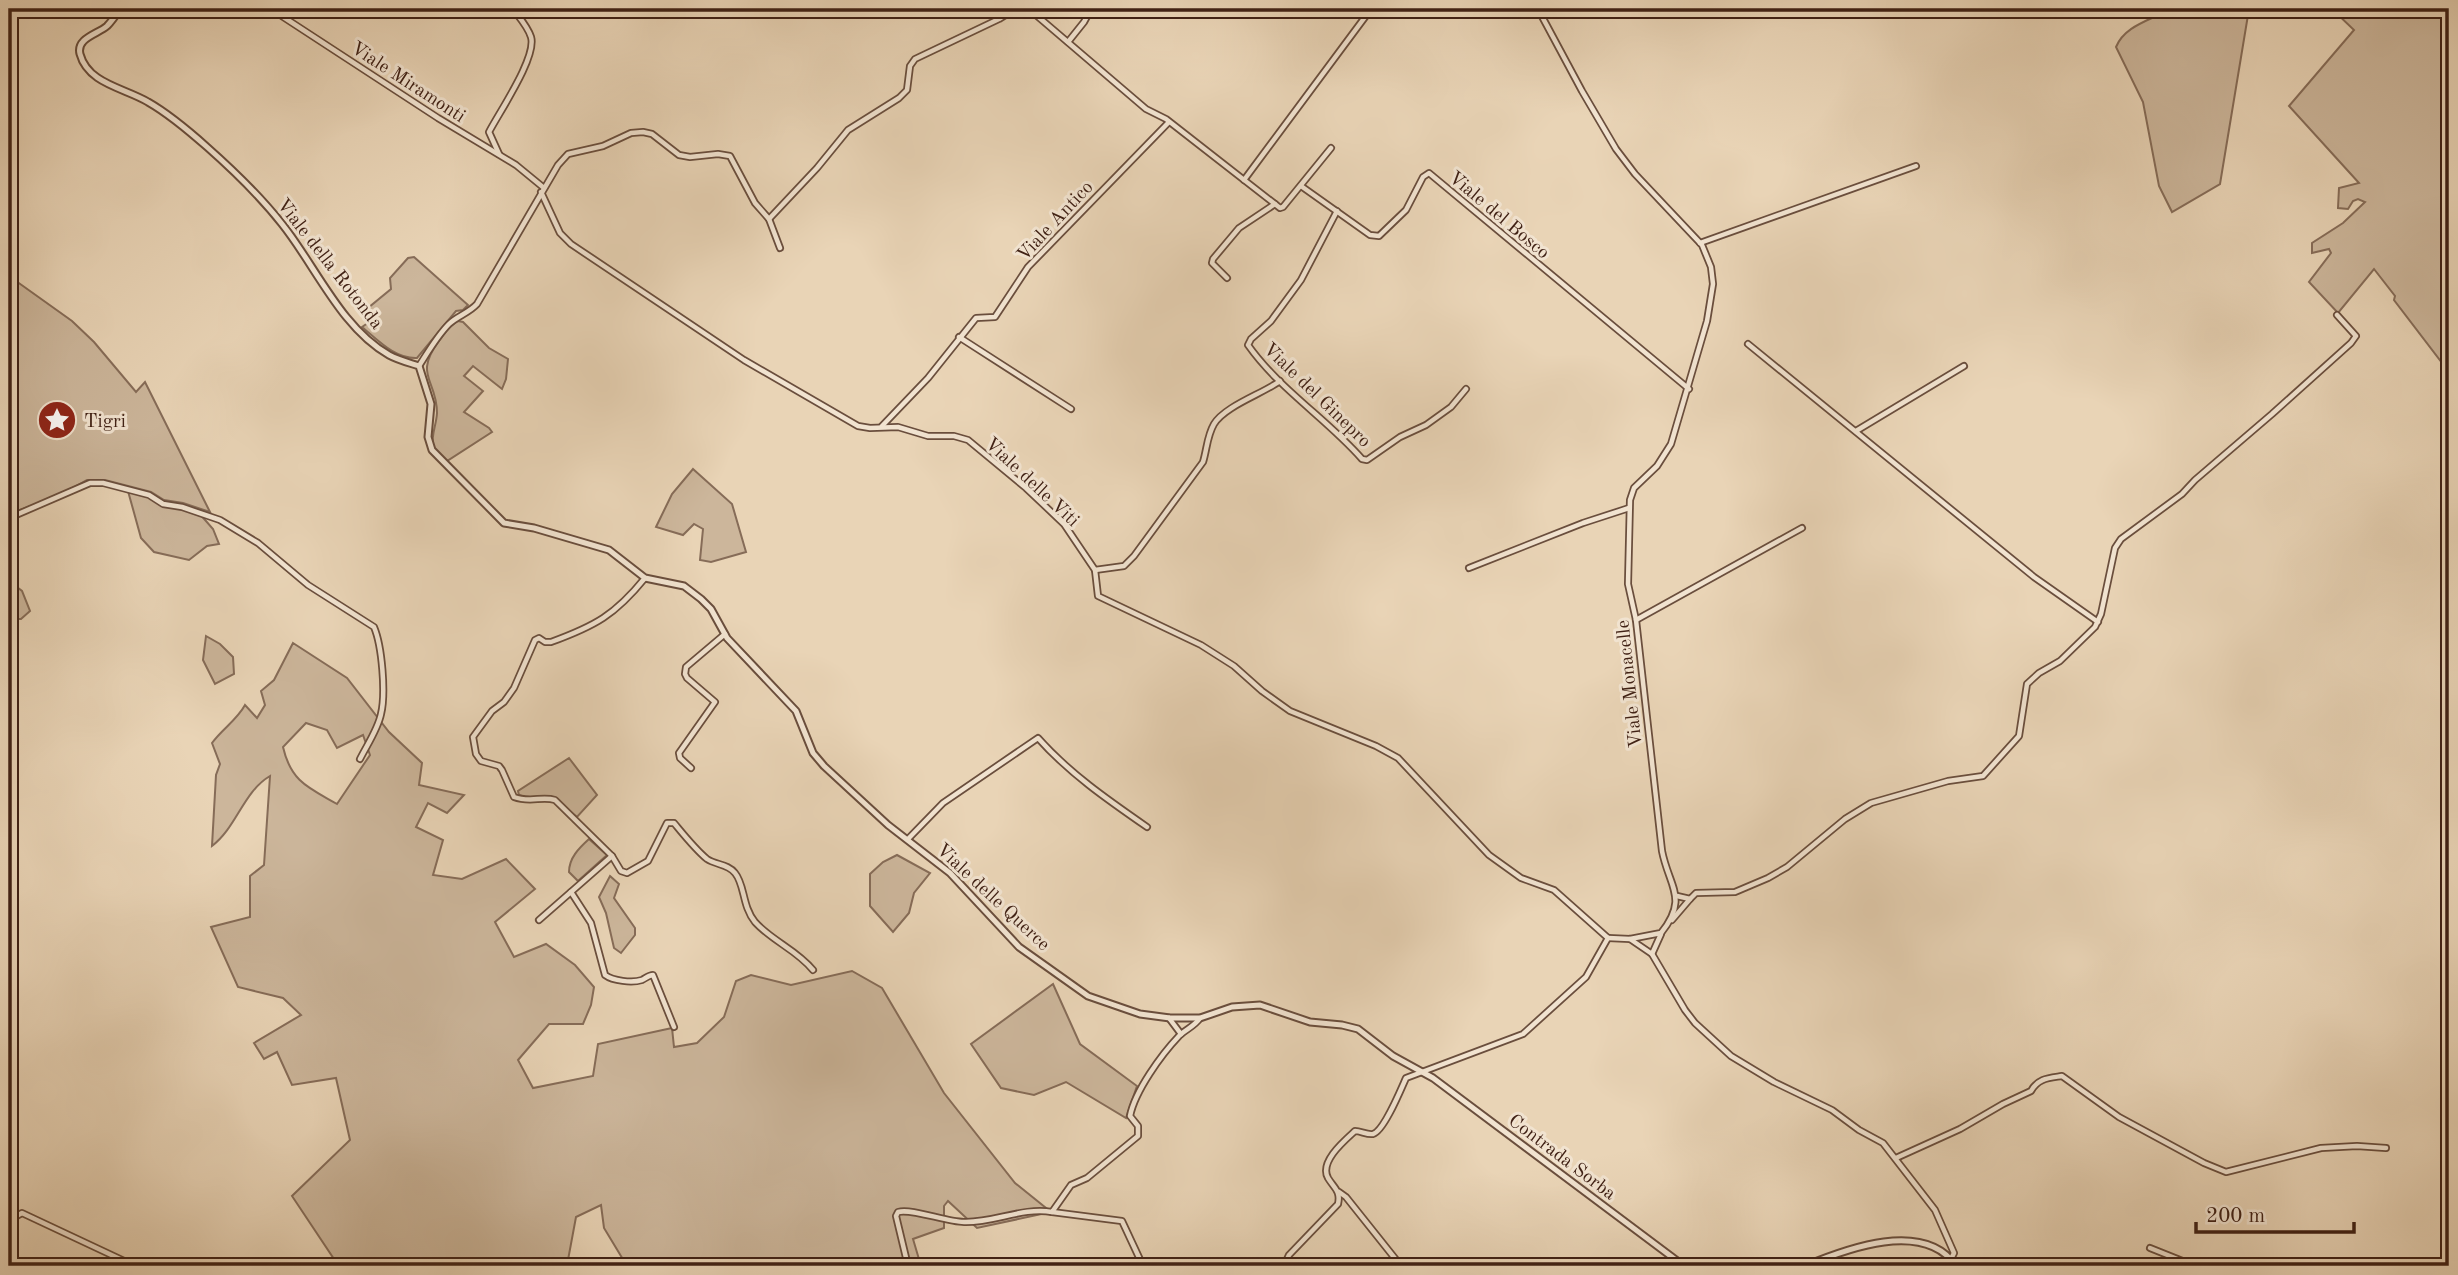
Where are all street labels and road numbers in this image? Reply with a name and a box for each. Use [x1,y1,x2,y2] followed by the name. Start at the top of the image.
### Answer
[347,39,468,127] street label: Viale Miramonti
[1444,168,1552,263] street label: Viale del Bosco
[1014,178,1097,265] street label: Viale Antico
[272,196,386,334] street label: Viale della Rotonda
[1259,340,1374,452] street label: Viale del Ginepro
[980,435,1082,531] street label: Viale delle Viti
[1614,619,1647,749] street label: Viale Monacelle
[932,841,1053,955] street label: Viale delle Querce
[1504,1112,1619,1205] street label: Contrada Sorba

